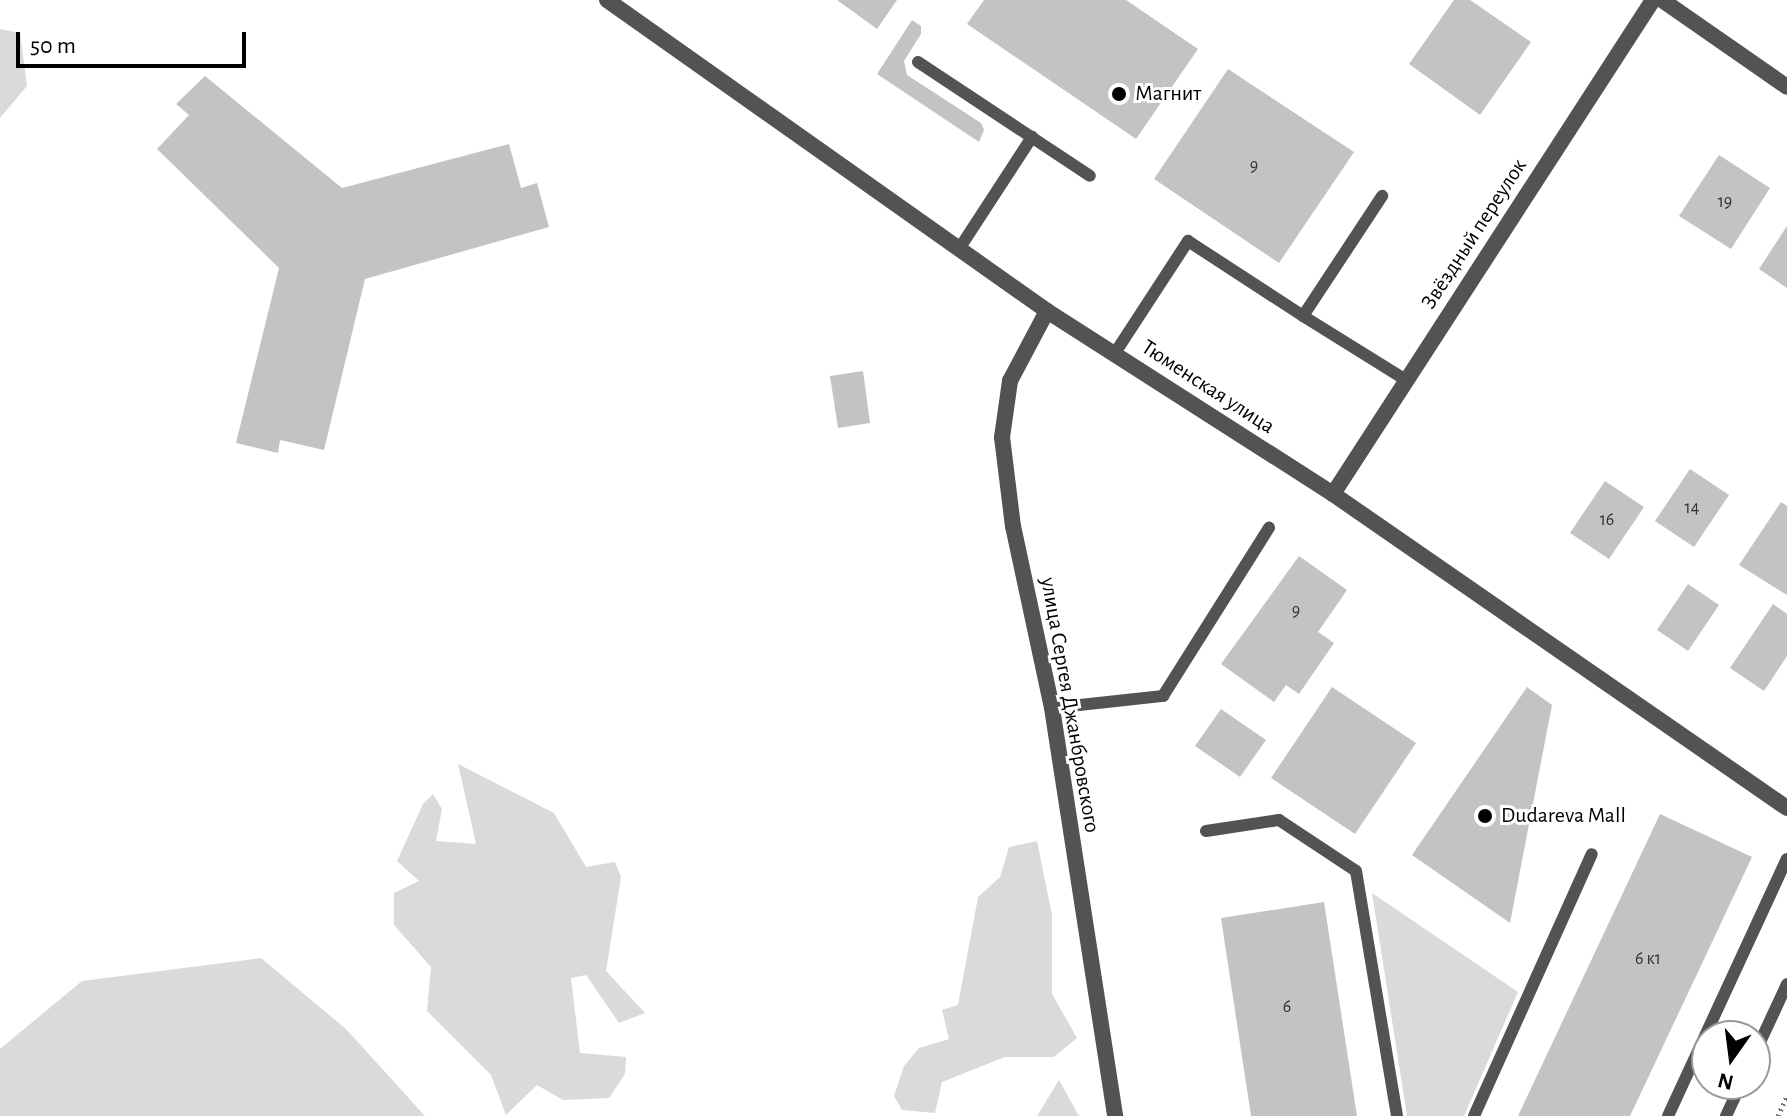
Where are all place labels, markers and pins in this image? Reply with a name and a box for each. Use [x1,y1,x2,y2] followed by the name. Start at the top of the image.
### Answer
[1135,81,1201,107] place label: Магнит
[1110,85,1128,103] marker: Магнит
[1501,803,1626,829] place label: Dudareva Mall
[1476,807,1494,825] marker: Dudareva Mall

